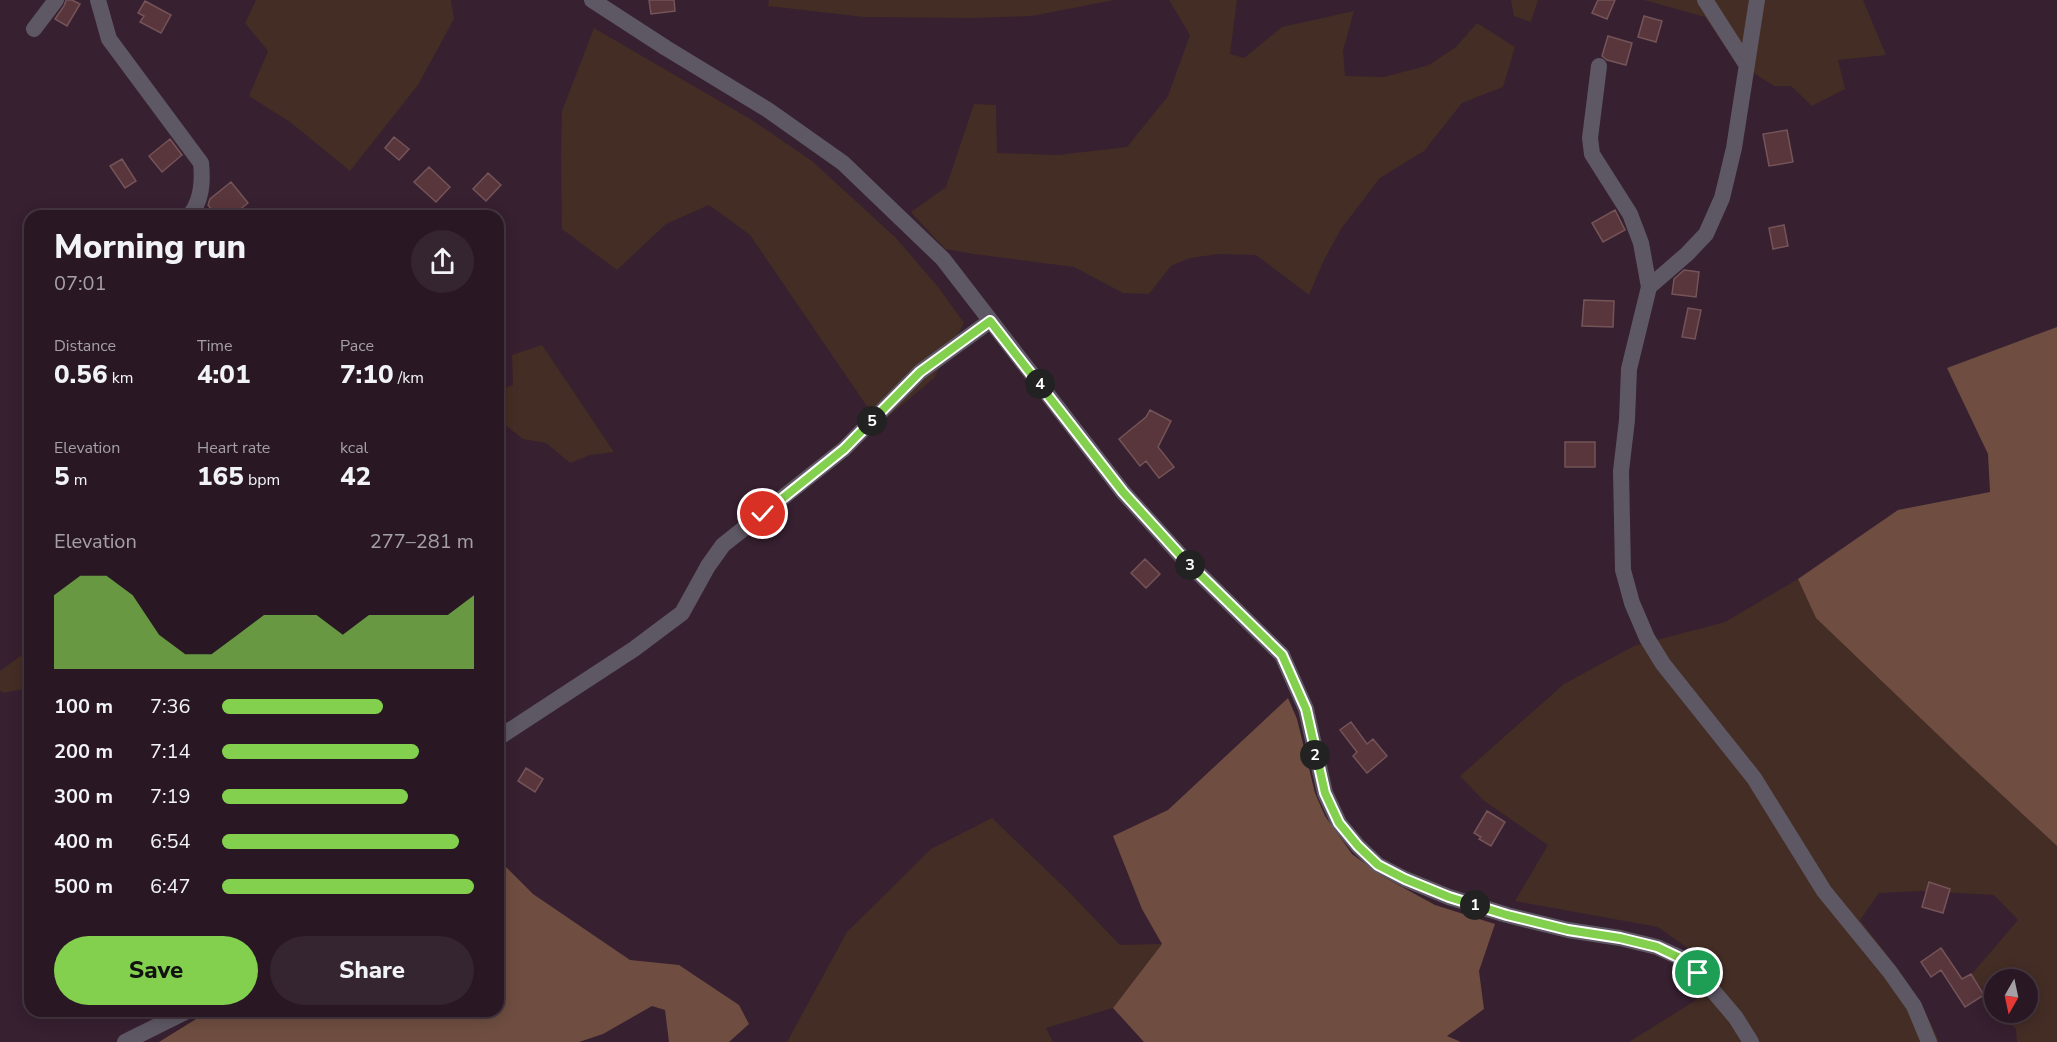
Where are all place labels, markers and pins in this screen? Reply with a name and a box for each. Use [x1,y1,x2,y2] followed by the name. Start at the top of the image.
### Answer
[1025,369,1055,399] pin: 4
[857,406,887,436] pin: 5
[737,488,788,539] pin
[1175,550,1205,580] pin: 3
[1300,740,1330,770] pin: 2
[1460,890,1490,920] pin: 1
[1672,947,1723,998] pin

